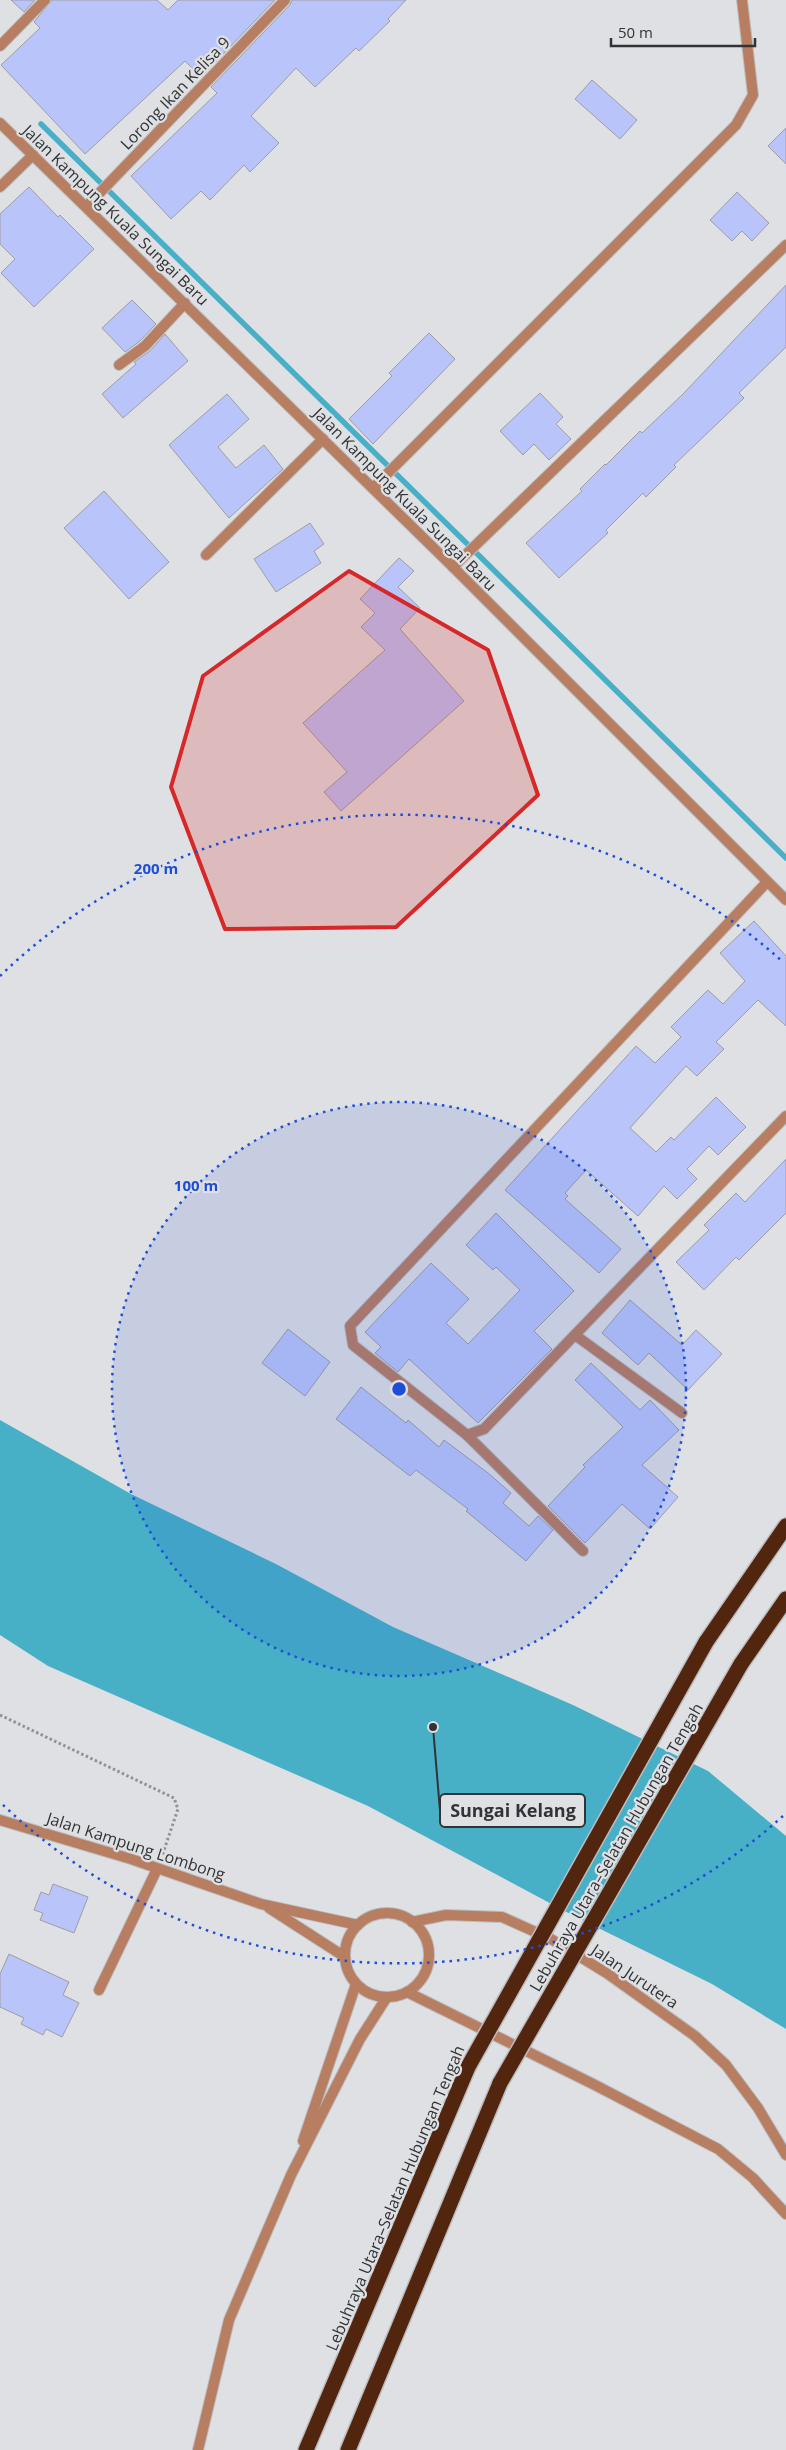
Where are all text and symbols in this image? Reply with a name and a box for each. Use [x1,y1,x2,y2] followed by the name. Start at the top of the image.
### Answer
[611,15,755,47] scale bar
[618,22,653,42] text: 50 m
[115,32,235,154] street label: Lorong Ikan Kelisa 9
[17,118,214,310] street label: Jalan Kampung Kuala Sungai Baru
[307,401,502,596] street label: Jalan Kampung Kuala Sungai Baru
[134,858,178,878] text: 200 m
[174,1175,218,1195] text: 100 m
[390,1380,408,1398] centre of rings
[524,1699,708,1995] street label: Lebuhraya Utara–Selatan Hubungan Tengah
[440,1794,585,1827] callout: Sungai Kelang
[450,1798,576,1822] text: Sungai Kelang
[42,1806,228,1885] street label: Jalan Kampung Lombong
[585,1938,683,2013] street label: Jalan Jurutera
[320,2042,470,2354] street label: Lebuhraya Utara–Selatan Hubungan Tengah

